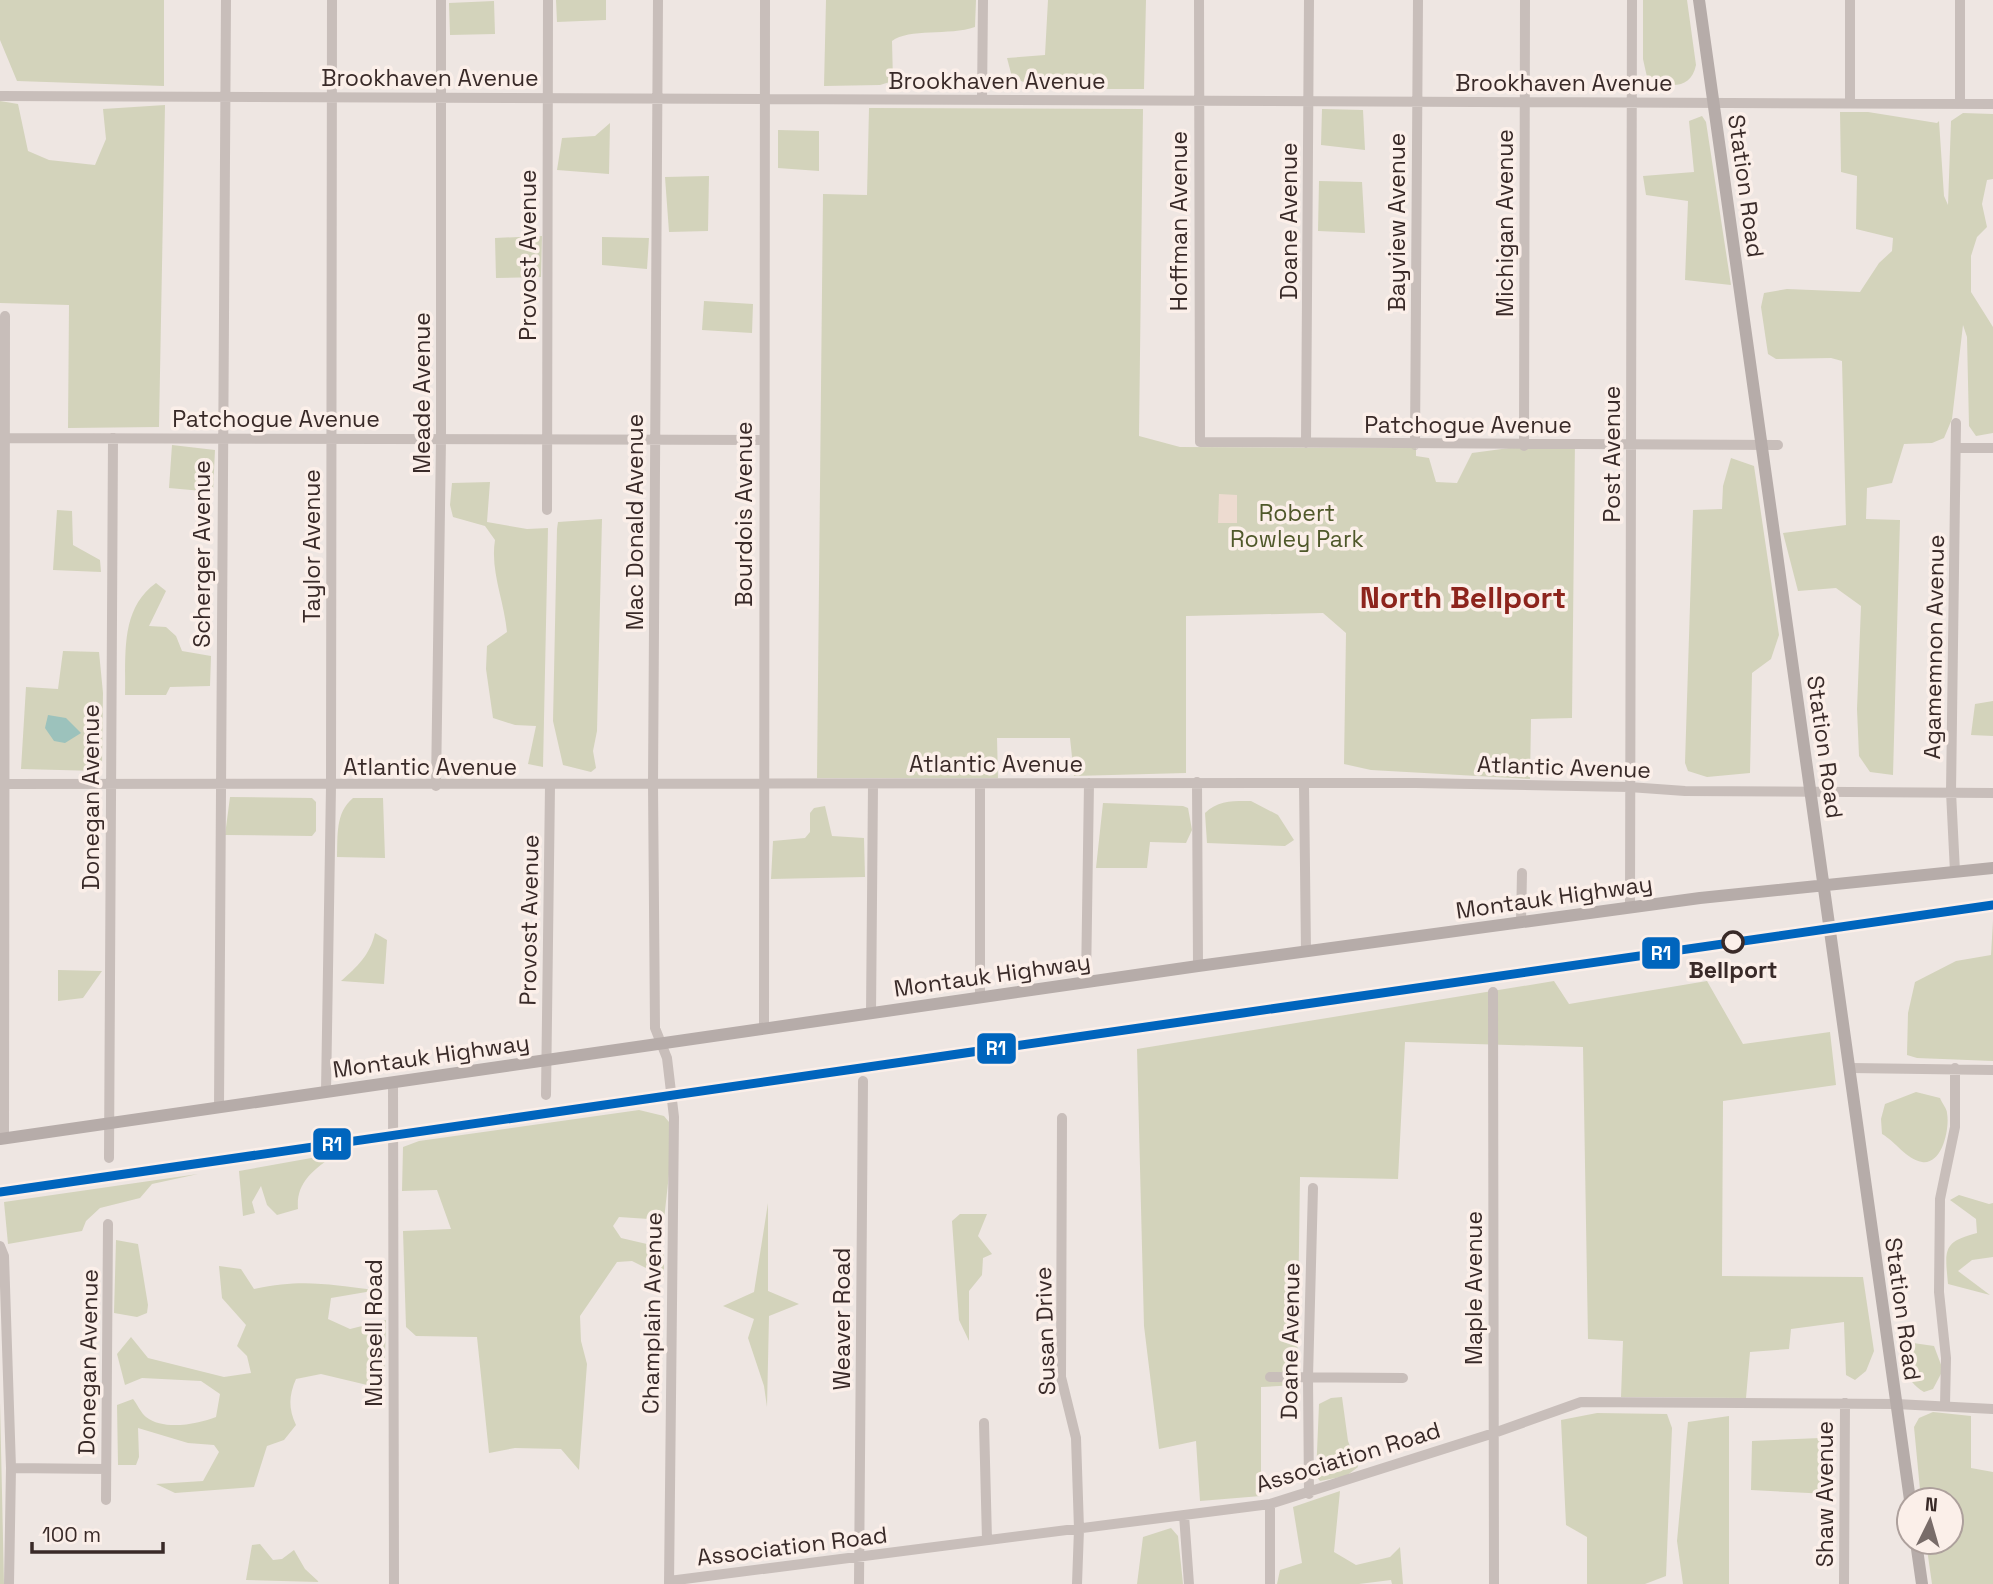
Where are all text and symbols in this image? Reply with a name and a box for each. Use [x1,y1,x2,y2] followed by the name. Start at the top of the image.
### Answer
[321,63,539,93] street label: Brookhaven Avenue
[888,66,1106,96] street label: Brookhaven Avenue
[1455,68,1673,98] street label: Brookhaven Avenue
[1721,113,1771,259] street label: Station Road
[1490,129,1520,317] street label: Michigan Avenue
[1164,131,1194,311] street label: Hoffman Avenue
[1382,133,1412,311] street label: Bayview Avenue
[1274,142,1304,300] street label: Doane Avenue
[513,169,543,341] street label: Provost Avenue
[407,312,437,474] street label: Meade Avenue
[1597,386,1627,522] street label: Post Avenue
[172,404,380,434] street label: Patchogue Avenue
[1364,410,1572,440] street label: Patchogue Avenue
[620,414,650,630] street label: Mac Donald Avenue
[729,421,759,607] street label: Bourdois Avenue
[187,460,217,648] street label: Scherger Avenue
[297,469,327,623] street label: Taylor Avenue
[1230,498,1364,554] park label: Robert Rowley Park
[1917,534,1951,760] street label: Agamemnon Avenue
[1360,578,1566,617] district label: North Bellport
[1800,674,1850,820] street label: Station Road
[76,704,106,890] street label: Donegan Avenue
[909,749,1083,779] street label: Atlantic Avenue
[1476,749,1652,785] street label: Atlantic Avenue
[343,752,517,782] street label: Atlantic Avenue
[513,834,545,1006] street label: Provost Avenue
[1454,868,1654,926] street label: Montauk Highway
[1722,931,1744,953] marker: Bellport
[1641,936,1681,970] line badge: R1
[1651,941,1671,966] text: R1
[892,946,1092,1004] street label: Montauk Highway
[1688,955,1778,985] place label: Bellport
[331,1027,531,1085] street label: Montauk Highway
[976,1032,1017,1065] line badge: R1
[986,1036,1006,1061] text: R1
[312,1127,352,1161] line badge: R1
[322,1132,342,1157] text: R1
[1459,1211,1489,1365] street label: Maple Avenue
[635,1212,669,1414] street label: Champlain Avenue
[1878,1236,1928,1382] street label: Station Road
[827,1248,857,1390] street label: Weaver Road
[359,1259,389,1407] street label: Munsell Road
[1274,1262,1306,1420] street label: Doane Avenue
[1028,1266,1062,1396] street label: Susan Drive
[71,1269,105,1455] street label: Donegan Avenue
[1252,1415,1444,1499] street label: Association Road
[1810,1421,1840,1567] street label: Shaw Avenue
[1895,1486,1965,1556] north arrow
[1924,1492,1939,1518] text: N
[32,1510,163,1554] scale bar
[695,1519,889,1573] street label: Association Road
[42,1521,101,1548] text: 100 m

